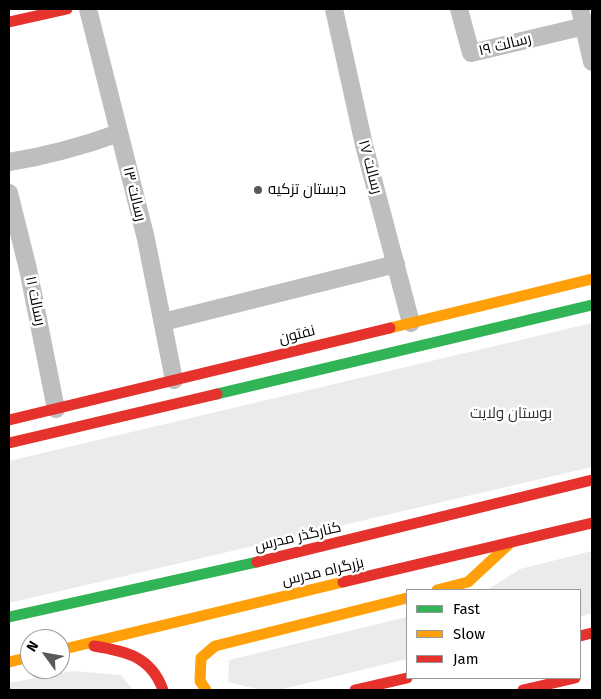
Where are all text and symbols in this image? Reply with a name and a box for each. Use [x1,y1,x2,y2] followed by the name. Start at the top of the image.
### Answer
[477,30,533,60] street label: رسالت ۱۹
[354,138,386,196] street label: رسالت ۱۷
[119,165,149,223] street label: رسالت ۱۳
[268,181,346,199] place label: دبستان تزکیه
[252,184,264,196] marker: دبستان تزکیه
[21,274,49,328] street label: رسالت ۱۱
[277,322,317,348] street label: نفتون
[470,405,552,423] park label: بوستان ولایت
[253,518,343,556] street label: کنارگذر مدرس
[280,554,366,590] street label: بزرگراه مدرس
[406,589,581,679] legend
[453,600,480,618] text: Fast
[453,625,485,643] text: Slow
[20,629,70,679] north arrow
[23,638,42,655] text: N
[453,650,479,668] text: Jam

